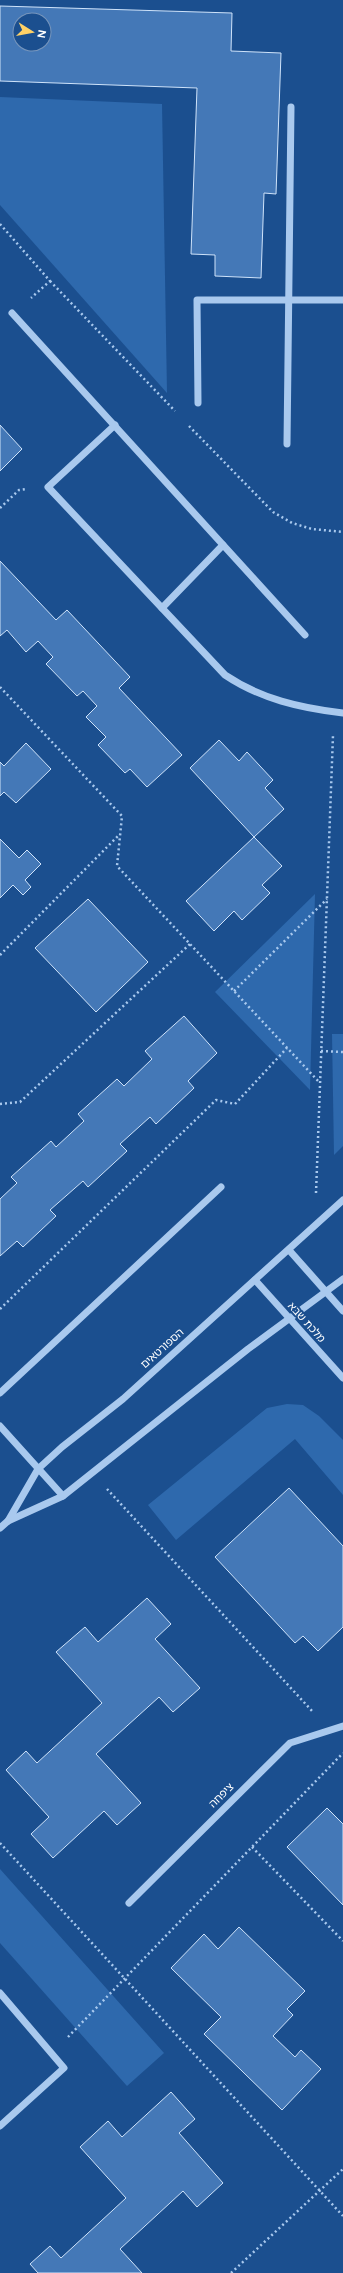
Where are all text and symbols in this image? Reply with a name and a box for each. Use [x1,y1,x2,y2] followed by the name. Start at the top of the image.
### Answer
[12,12,52,52] north arrow
[34,29,49,39] text: N
[285,1299,329,1345] street label: מלכת שבא
[138,1325,187,1371] street label: הספורטאים
[206,1780,236,1810] street label: ציפחה

